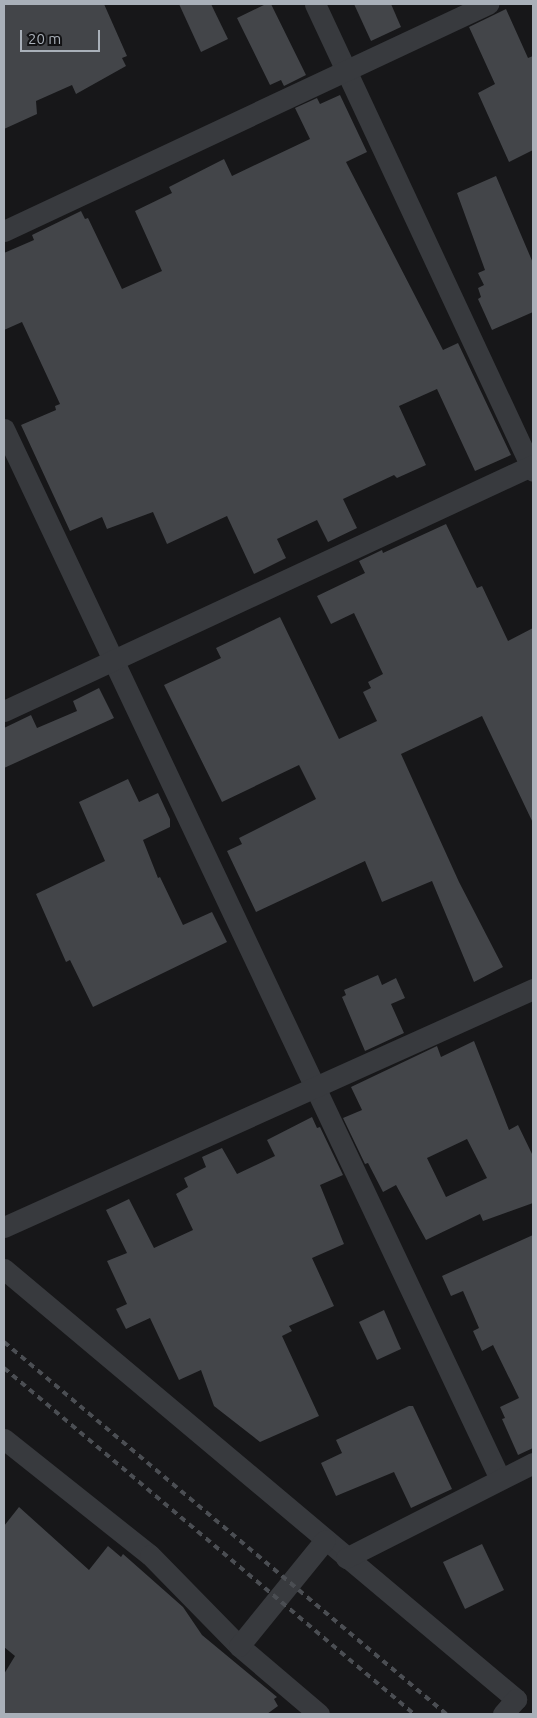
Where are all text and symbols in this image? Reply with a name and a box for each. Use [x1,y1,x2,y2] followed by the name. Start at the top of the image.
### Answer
[22,20,102,52] scale bar
[28,30,61,47] text: 20 m

